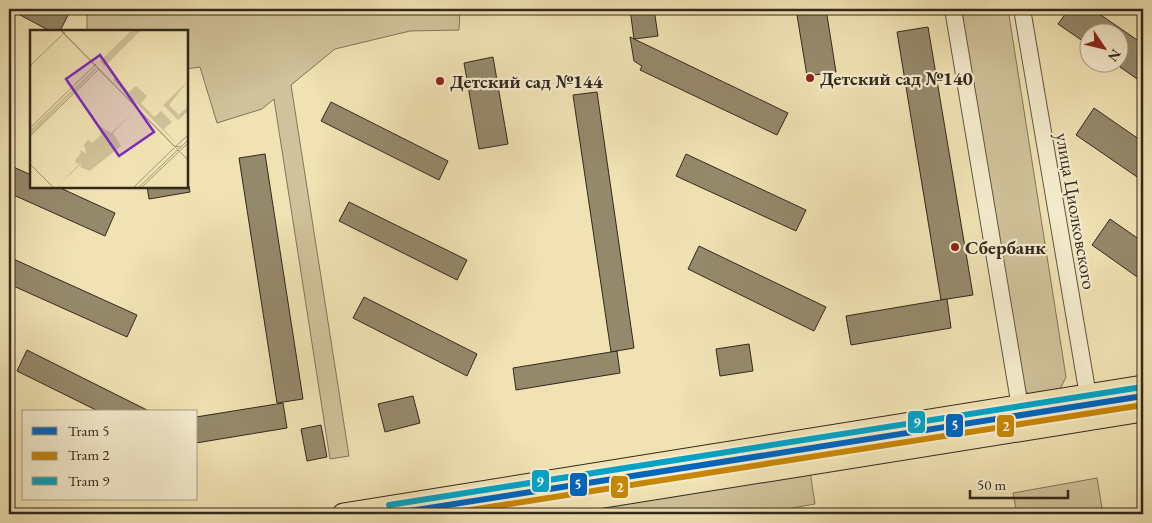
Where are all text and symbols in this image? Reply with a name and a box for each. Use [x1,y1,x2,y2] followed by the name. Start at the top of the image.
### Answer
[1080,22,1130,72] north arrow
[30,30,188,188] inset map
[1104,46,1125,66] text: N
[820,66,973,91] place label: Детский сад №140
[450,69,604,94] place label: Детский сад №144
[804,72,816,84] marker: Детский сад №140
[434,75,446,87] marker: Детский сад №144
[1050,131,1102,291] street label: улица Циолковского
[965,235,1046,260] place label: Сбербанк
[949,241,961,253] marker: Сбербанк
[22,410,198,500] legend
[907,410,926,434] line badge: 9
[913,413,921,431] text: 9
[945,413,964,438] line badge: 5
[996,414,1015,438] line badge: 2
[951,416,959,434] text: 5
[1002,417,1010,435] text: 2
[68,421,109,440] text: Tram 5
[68,445,110,464] text: Tram 2
[970,468,1067,500] scale bar
[531,469,550,493] line badge: 9
[68,471,109,490] text: Tram 9
[536,472,544,490] text: 9
[569,472,588,497] line badge: 5
[574,475,582,493] text: 5
[610,475,629,499] line badge: 2
[977,475,1006,494] text: 50 m
[616,478,624,496] text: 2

